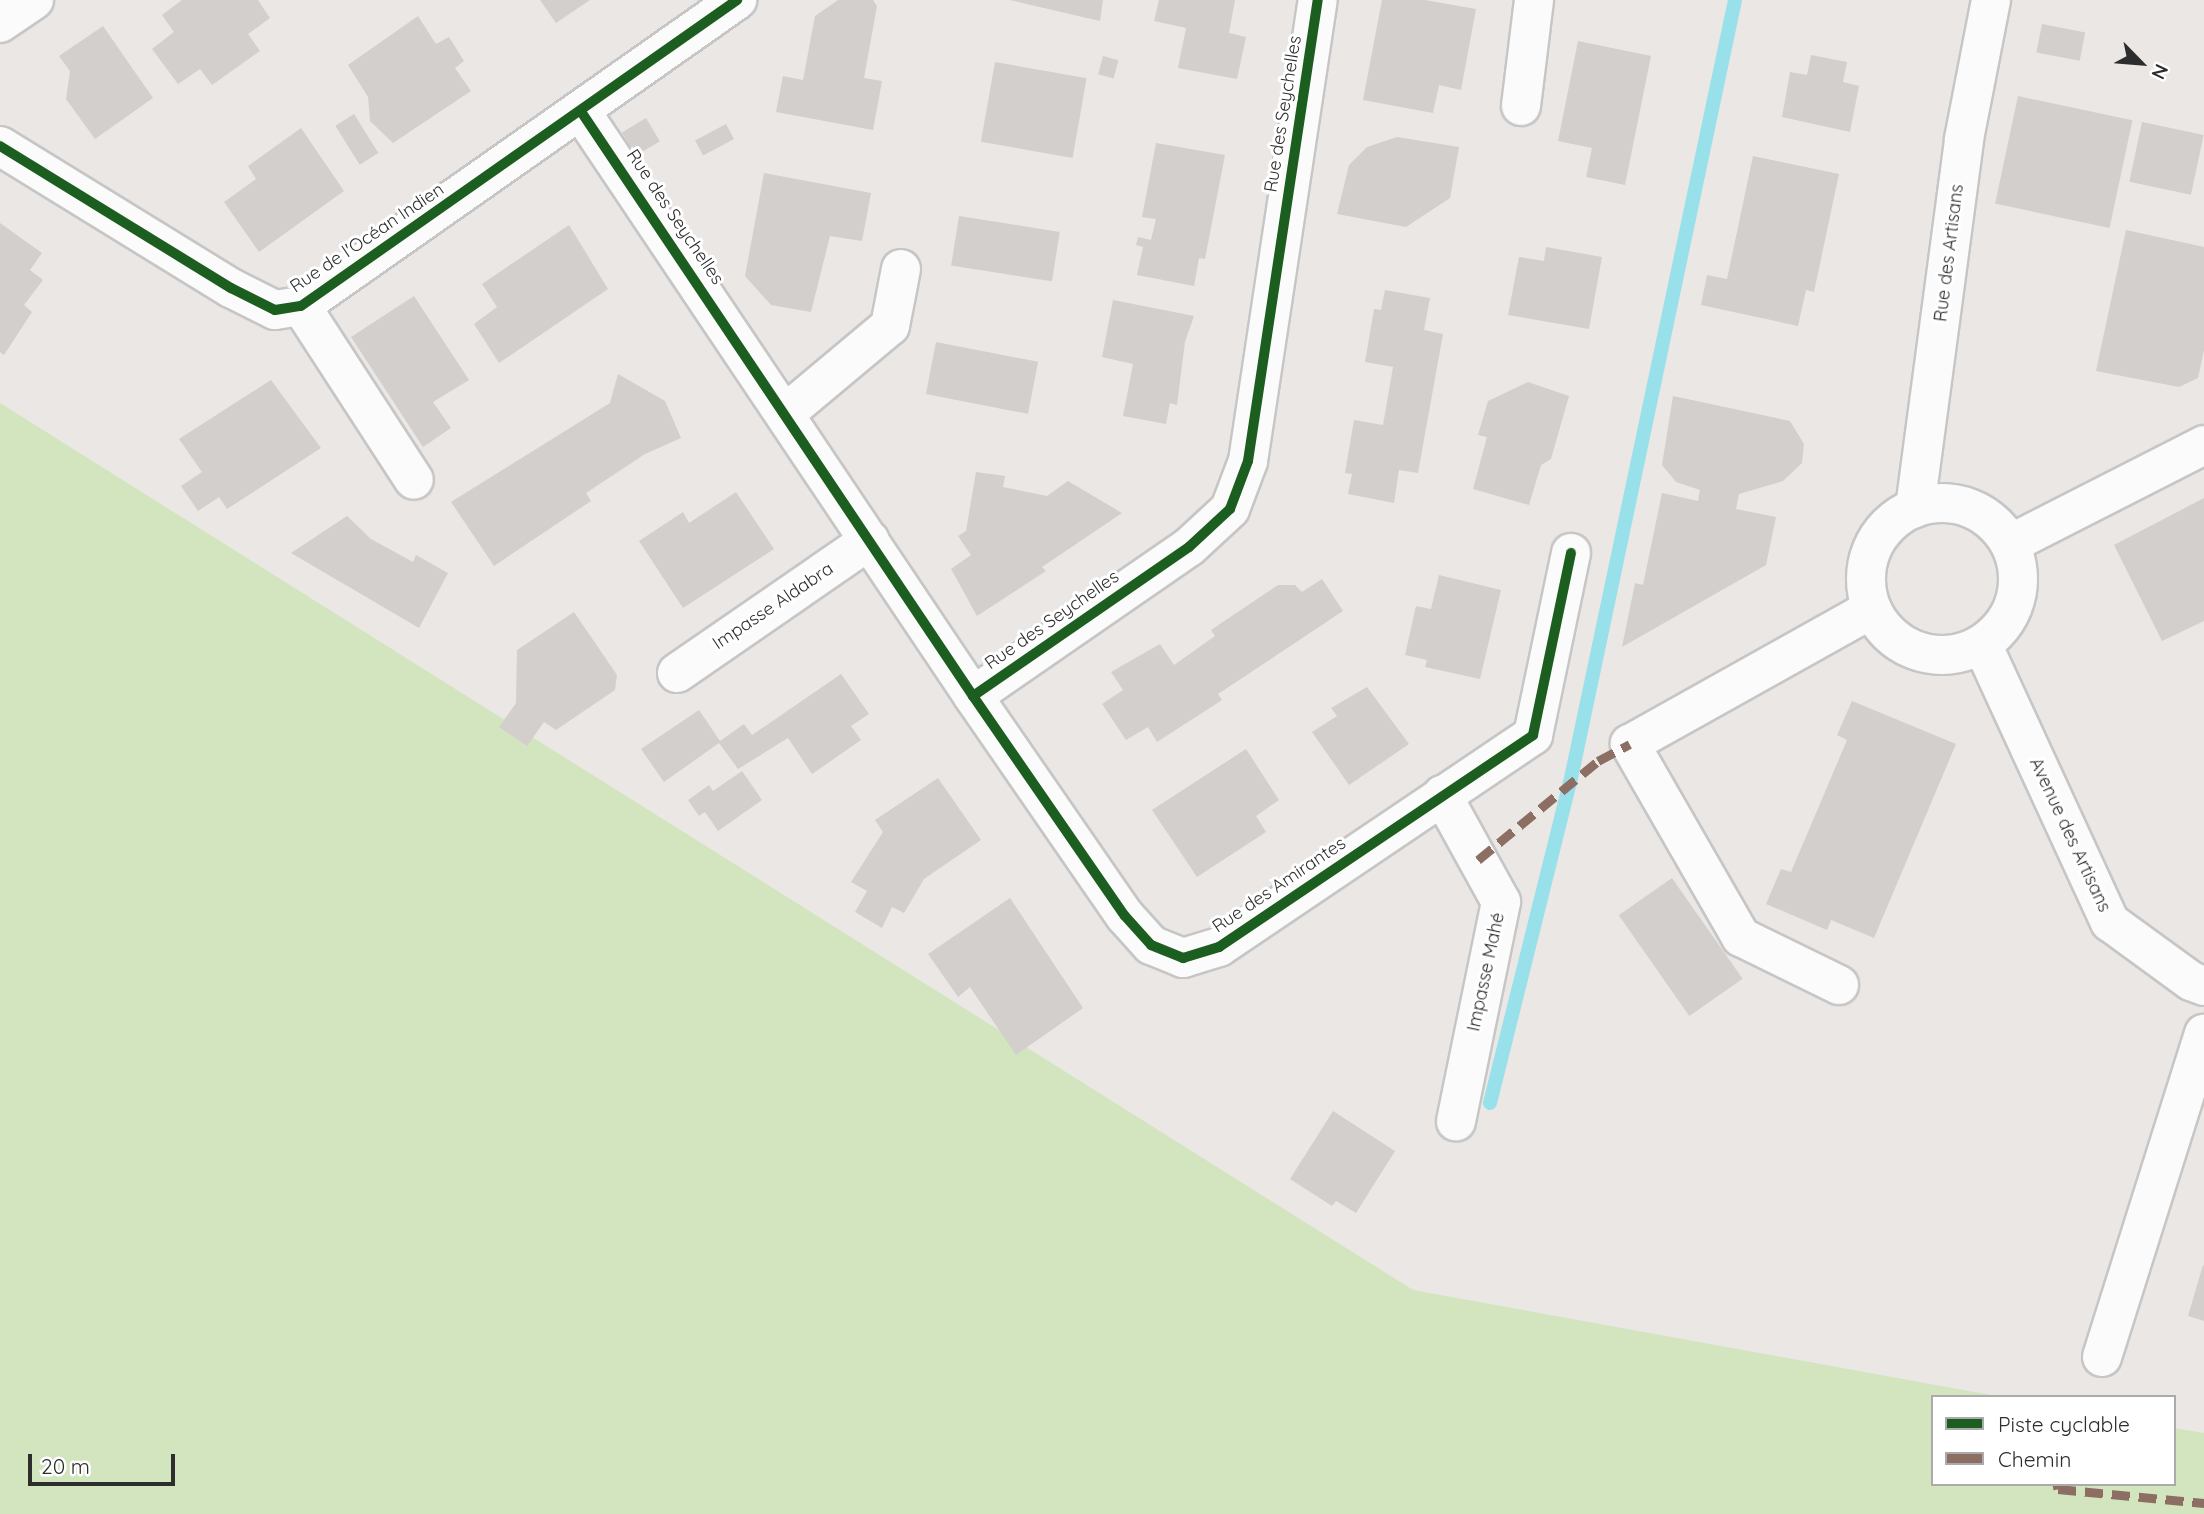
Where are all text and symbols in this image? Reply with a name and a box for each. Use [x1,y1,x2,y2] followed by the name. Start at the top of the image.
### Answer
[2106,28,2176,98] north arrow
[1260,34,1306,194] street label: Rue des Seychelles
[2146,60,2174,83] text: N
[622,145,728,289] street label: Rue des Seychelles
[286,179,448,297] street label: Rue de l'Océan Indien
[1930,183,1968,323] street label: Rue des Artisans
[709,558,837,654] street label: Impasse Aldabra
[981,566,1123,674] street label: Rue des Seychelles
[2025,754,2115,916] street label: Avenue des Artisans
[1208,832,1350,938] street label: Rue des Amirantes
[1463,911,1509,1033] street label: Impasse Mahé
[1931,1395,2176,1486] legend
[1998,1411,2130,1437] text: Piste cyclable
[32,1440,178,1484] scale bar
[1998,1446,2071,1472] text: Chemin
[41,1453,90,1479] text: 20 m

